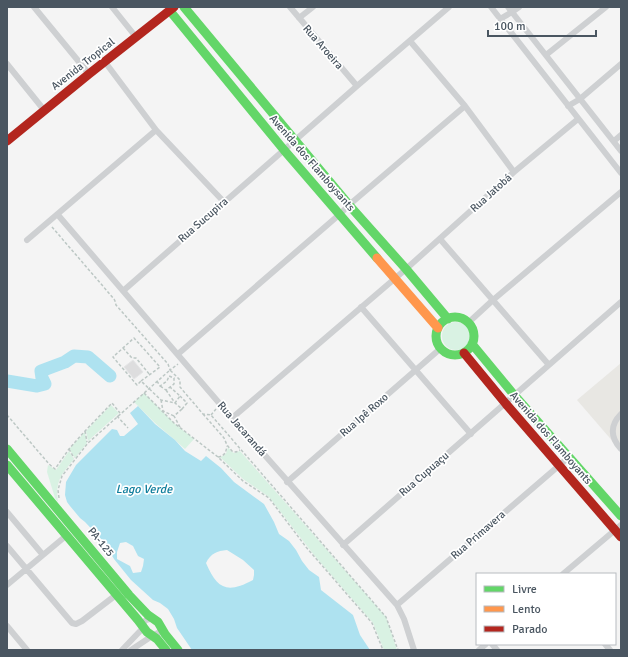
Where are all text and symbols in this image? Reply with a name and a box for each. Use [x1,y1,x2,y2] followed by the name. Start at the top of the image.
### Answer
[488,12,596,38] scale bar
[494,19,526,34] text: 100 m
[300,22,346,72] street label: Rua Aroeira
[49,35,117,93] street label: Avenida Tropical
[267,112,357,214] street label: Avenida dos Flamboysants
[468,171,515,215] street label: Rua Jatobá
[175,194,231,245] street label: Rua Sucupira
[507,389,595,487] street label: Avenida dos Flamboyants
[337,390,391,440] street label: Rua Ipê Roxo
[215,399,270,459] street label: Rua Jacarandá
[396,449,452,499] street label: Rua Cupuaçu
[116,482,173,497] water label: Lago Verde
[448,508,508,562] street label: Rua Primavera
[85,525,117,559] street label: PA-125
[476,573,616,645] legend
[512,582,537,597] text: Livre
[512,602,541,617] text: Lento
[512,622,548,637] text: Parado

